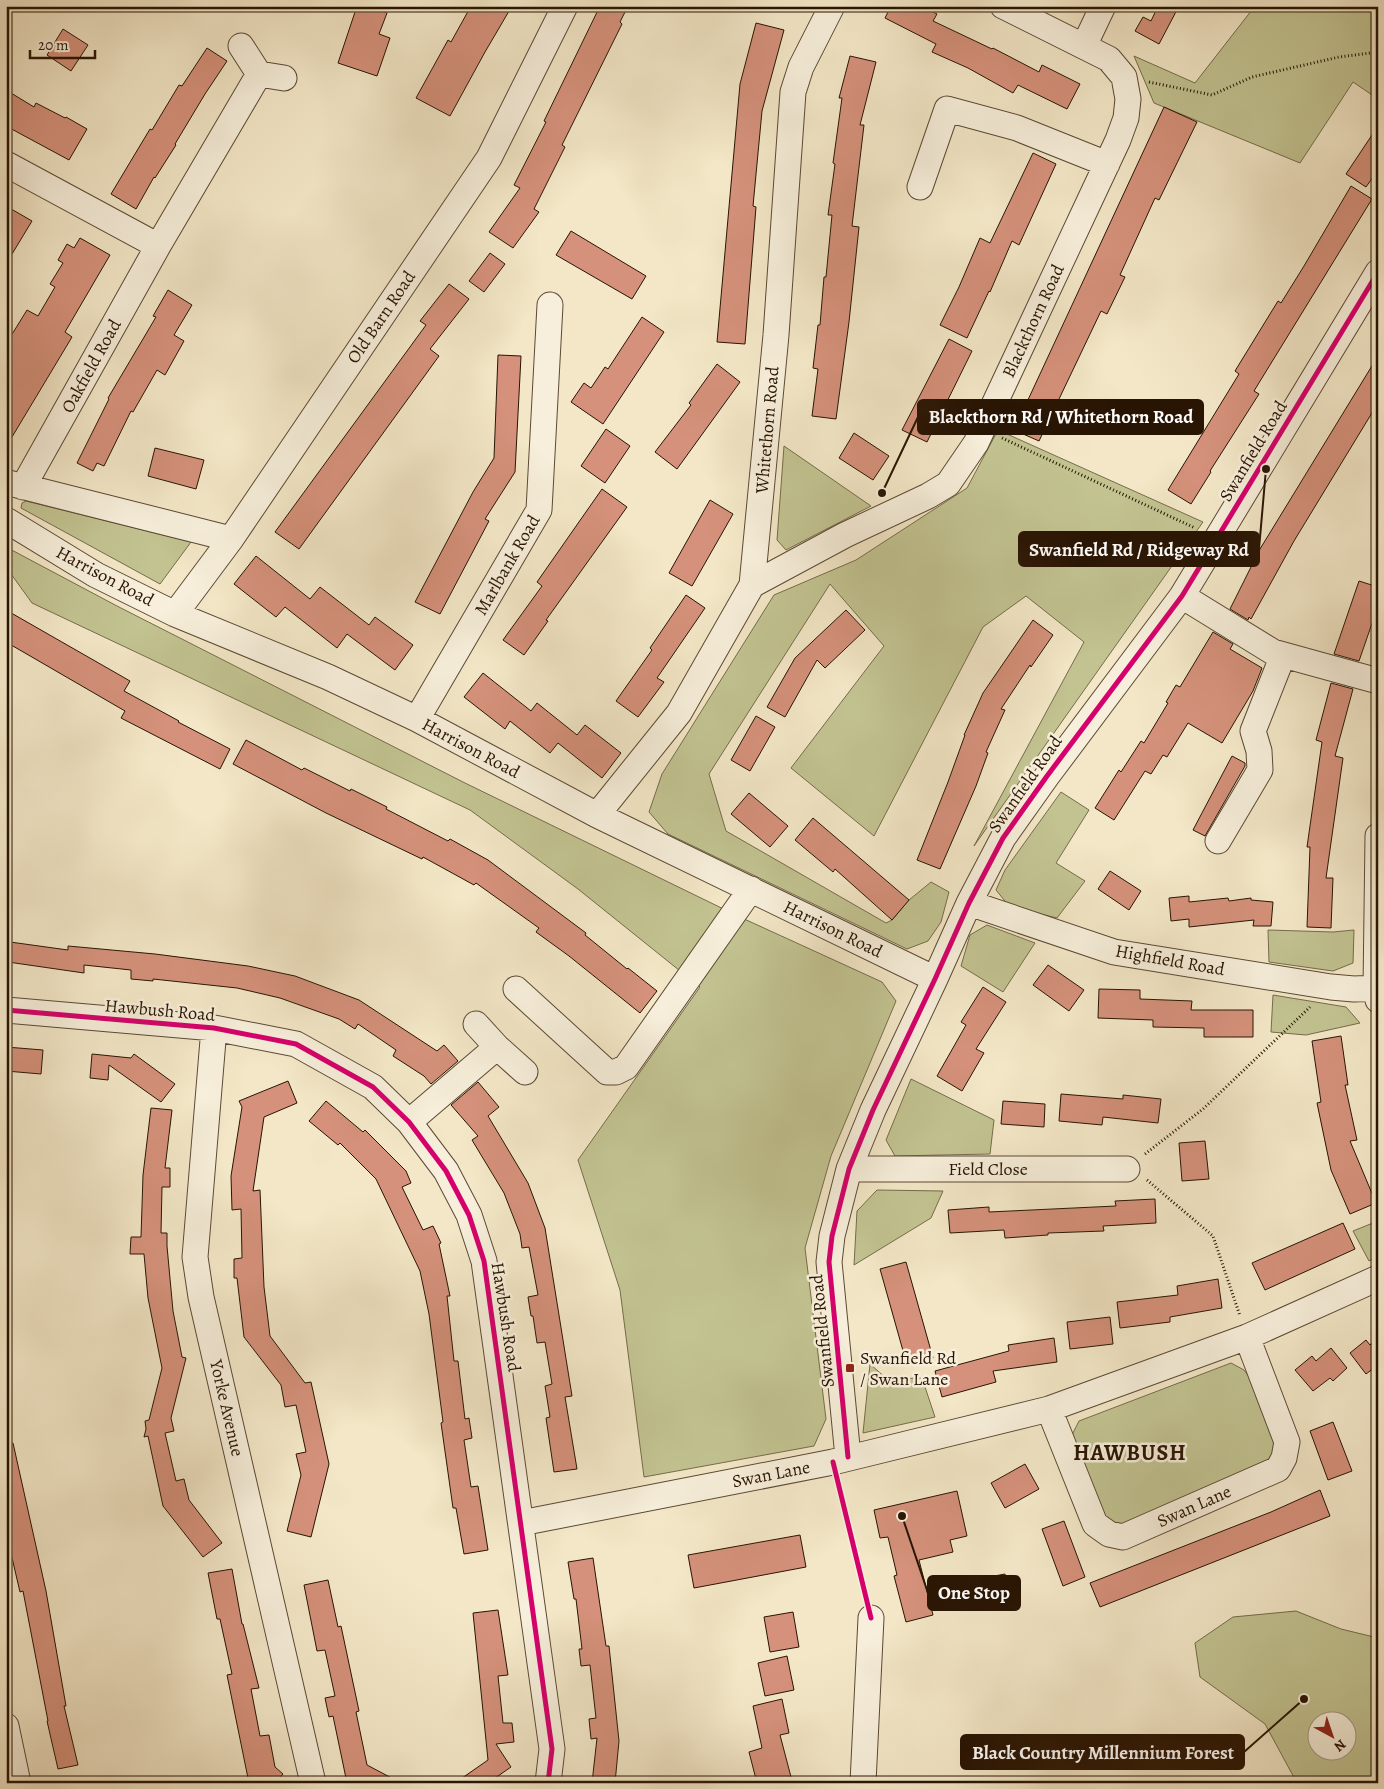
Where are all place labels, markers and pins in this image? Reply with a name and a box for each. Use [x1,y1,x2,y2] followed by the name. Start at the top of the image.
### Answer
[918,400,1203,434] callout: Blackthorn Rd / Whitethorn Road
[1019,532,1259,566] callout: Swanfield Rd / Ridgeway Rd
[860,1346,957,1391] place label: Swanfield Rd / Swan Lane
[844,1362,856,1374] marker: Swanfield Rd / Swan Lane
[928,1576,1020,1610] callout: One Stop
[961,1735,1244,1769] callout: Black Country Millennium Forest

